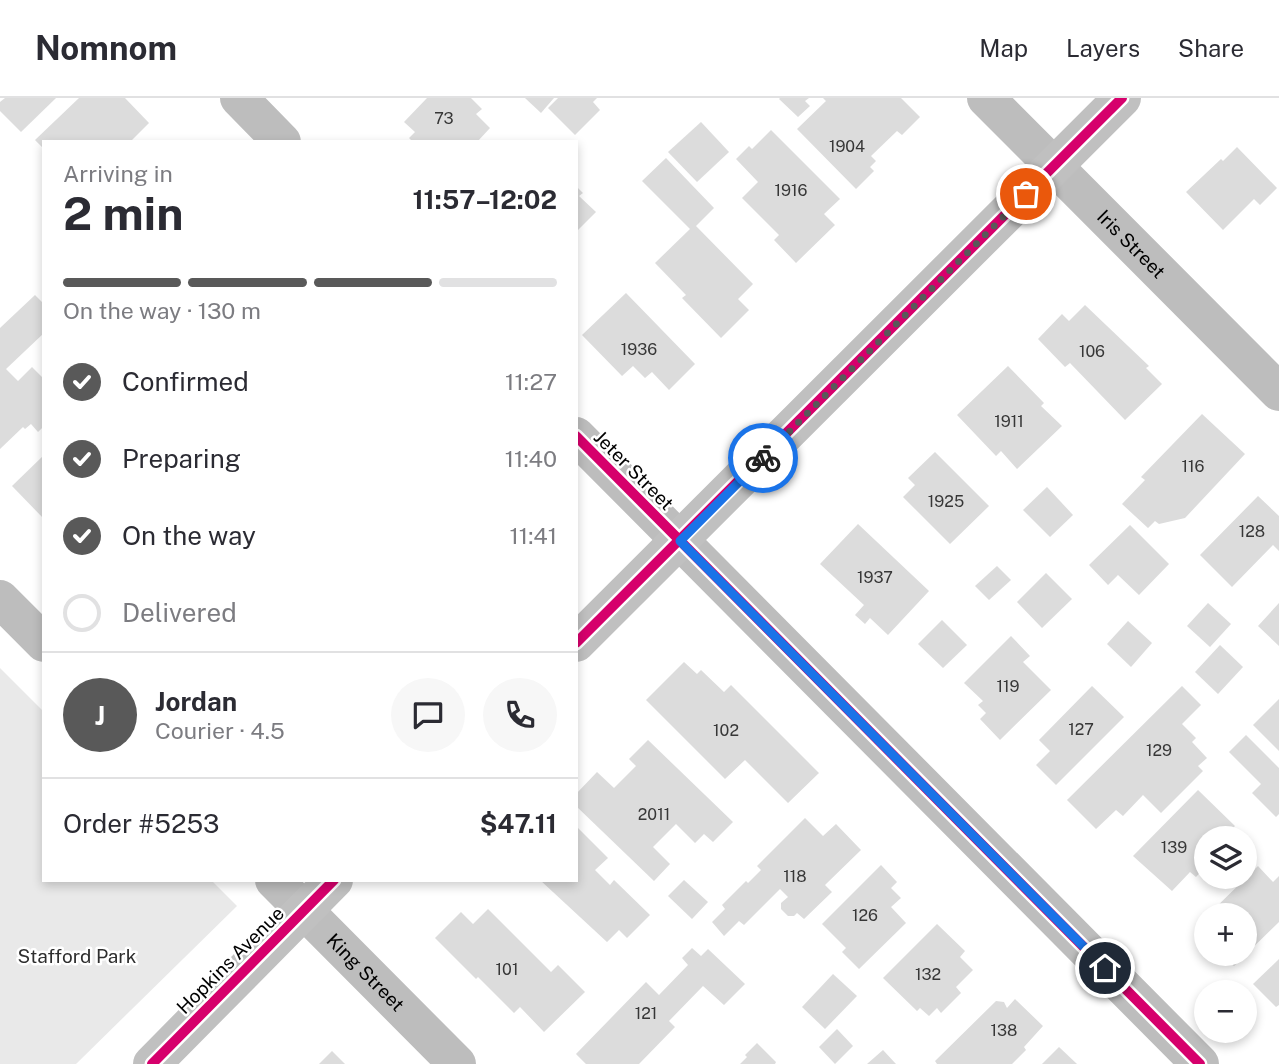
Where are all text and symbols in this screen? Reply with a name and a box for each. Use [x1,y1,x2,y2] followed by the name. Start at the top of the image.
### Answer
[35,29,177,67] text: Nomnom
[979,34,1028,62] text: Map
[1066,34,1140,62] text: Layers
[1178,34,1244,62] text: Share
[434,109,454,128] house number: 73
[829,137,865,156] house number: 1904
[63,160,173,187] text: Arriving in
[996,164,1056,224] pin
[1007,175,1045,213] icon: bag
[775,181,808,200] house number: 1916
[412,184,557,215] text: 11:57–12:02
[63,186,183,240] text: 2 min
[1093,205,1170,283] street label: Iris Street
[63,297,261,324] text: On the way · 130 m
[621,340,657,359] house number: 1936
[1079,342,1105,361] house number: 106
[63,363,101,401] icon: check
[122,366,249,397] text: Confirmed
[505,368,557,395] text: 11:27
[994,412,1024,431] house number: 1911
[728,423,798,493] courier
[590,426,678,514] street label: Jeter Street
[744,439,782,477] icon: bike
[63,440,101,478] icon: check
[122,443,241,474] text: Preparing
[505,445,557,472] text: 11:40
[1182,457,1205,476] house number: 116
[928,492,964,511] house number: 1925
[63,517,101,555] icon: check
[122,520,256,551] text: On the way
[509,522,557,549] text: 11:41
[1239,522,1265,541] house number: 128
[857,568,893,587] house number: 1937
[122,597,237,628] text: Delivered
[996,677,1020,696] house number: 119
[391,678,465,752] button: chat
[483,678,557,752] button: phone
[155,686,237,717] text: Jordan
[95,700,105,731] text: J
[155,717,285,744] text: Courier · 4.5
[1068,720,1094,739] house number: 127
[713,721,739,740] house number: 102
[1146,741,1172,760] house number: 129
[638,805,670,824] house number: 2011
[63,808,219,839] text: Order #5253
[480,808,557,839] text: $47.11
[1194,826,1257,1043] map controls
[1194,826,1257,889] button: layers
[1161,838,1187,857] house number: 139
[783,867,807,886] house number: 118
[172,902,288,1018] street label: Hopkins Avenue
[1194,903,1257,966] button: +
[852,906,878,925] house number: 126
[322,929,409,1016] street label: King Street
[1075,938,1135,998] pin
[18,945,137,967] park label: Stafford Park
[1086,949,1124,987] icon: home
[496,960,518,979] house number: 101
[915,965,941,984] house number: 132
[1194,980,1257,1043] button: −
[635,1004,657,1023] house number: 121
[991,1021,1017,1040] house number: 138

